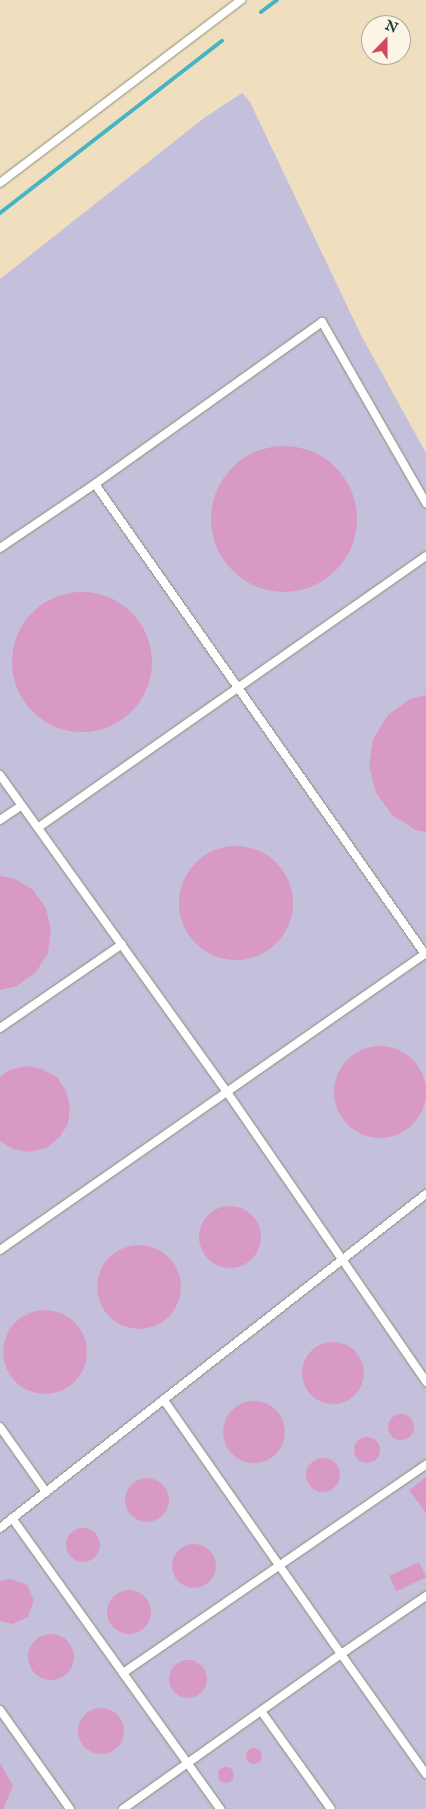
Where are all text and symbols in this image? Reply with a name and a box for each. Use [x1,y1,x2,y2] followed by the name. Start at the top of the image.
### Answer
[361,15,411,65] north arrow
[382,16,400,38] text: N

